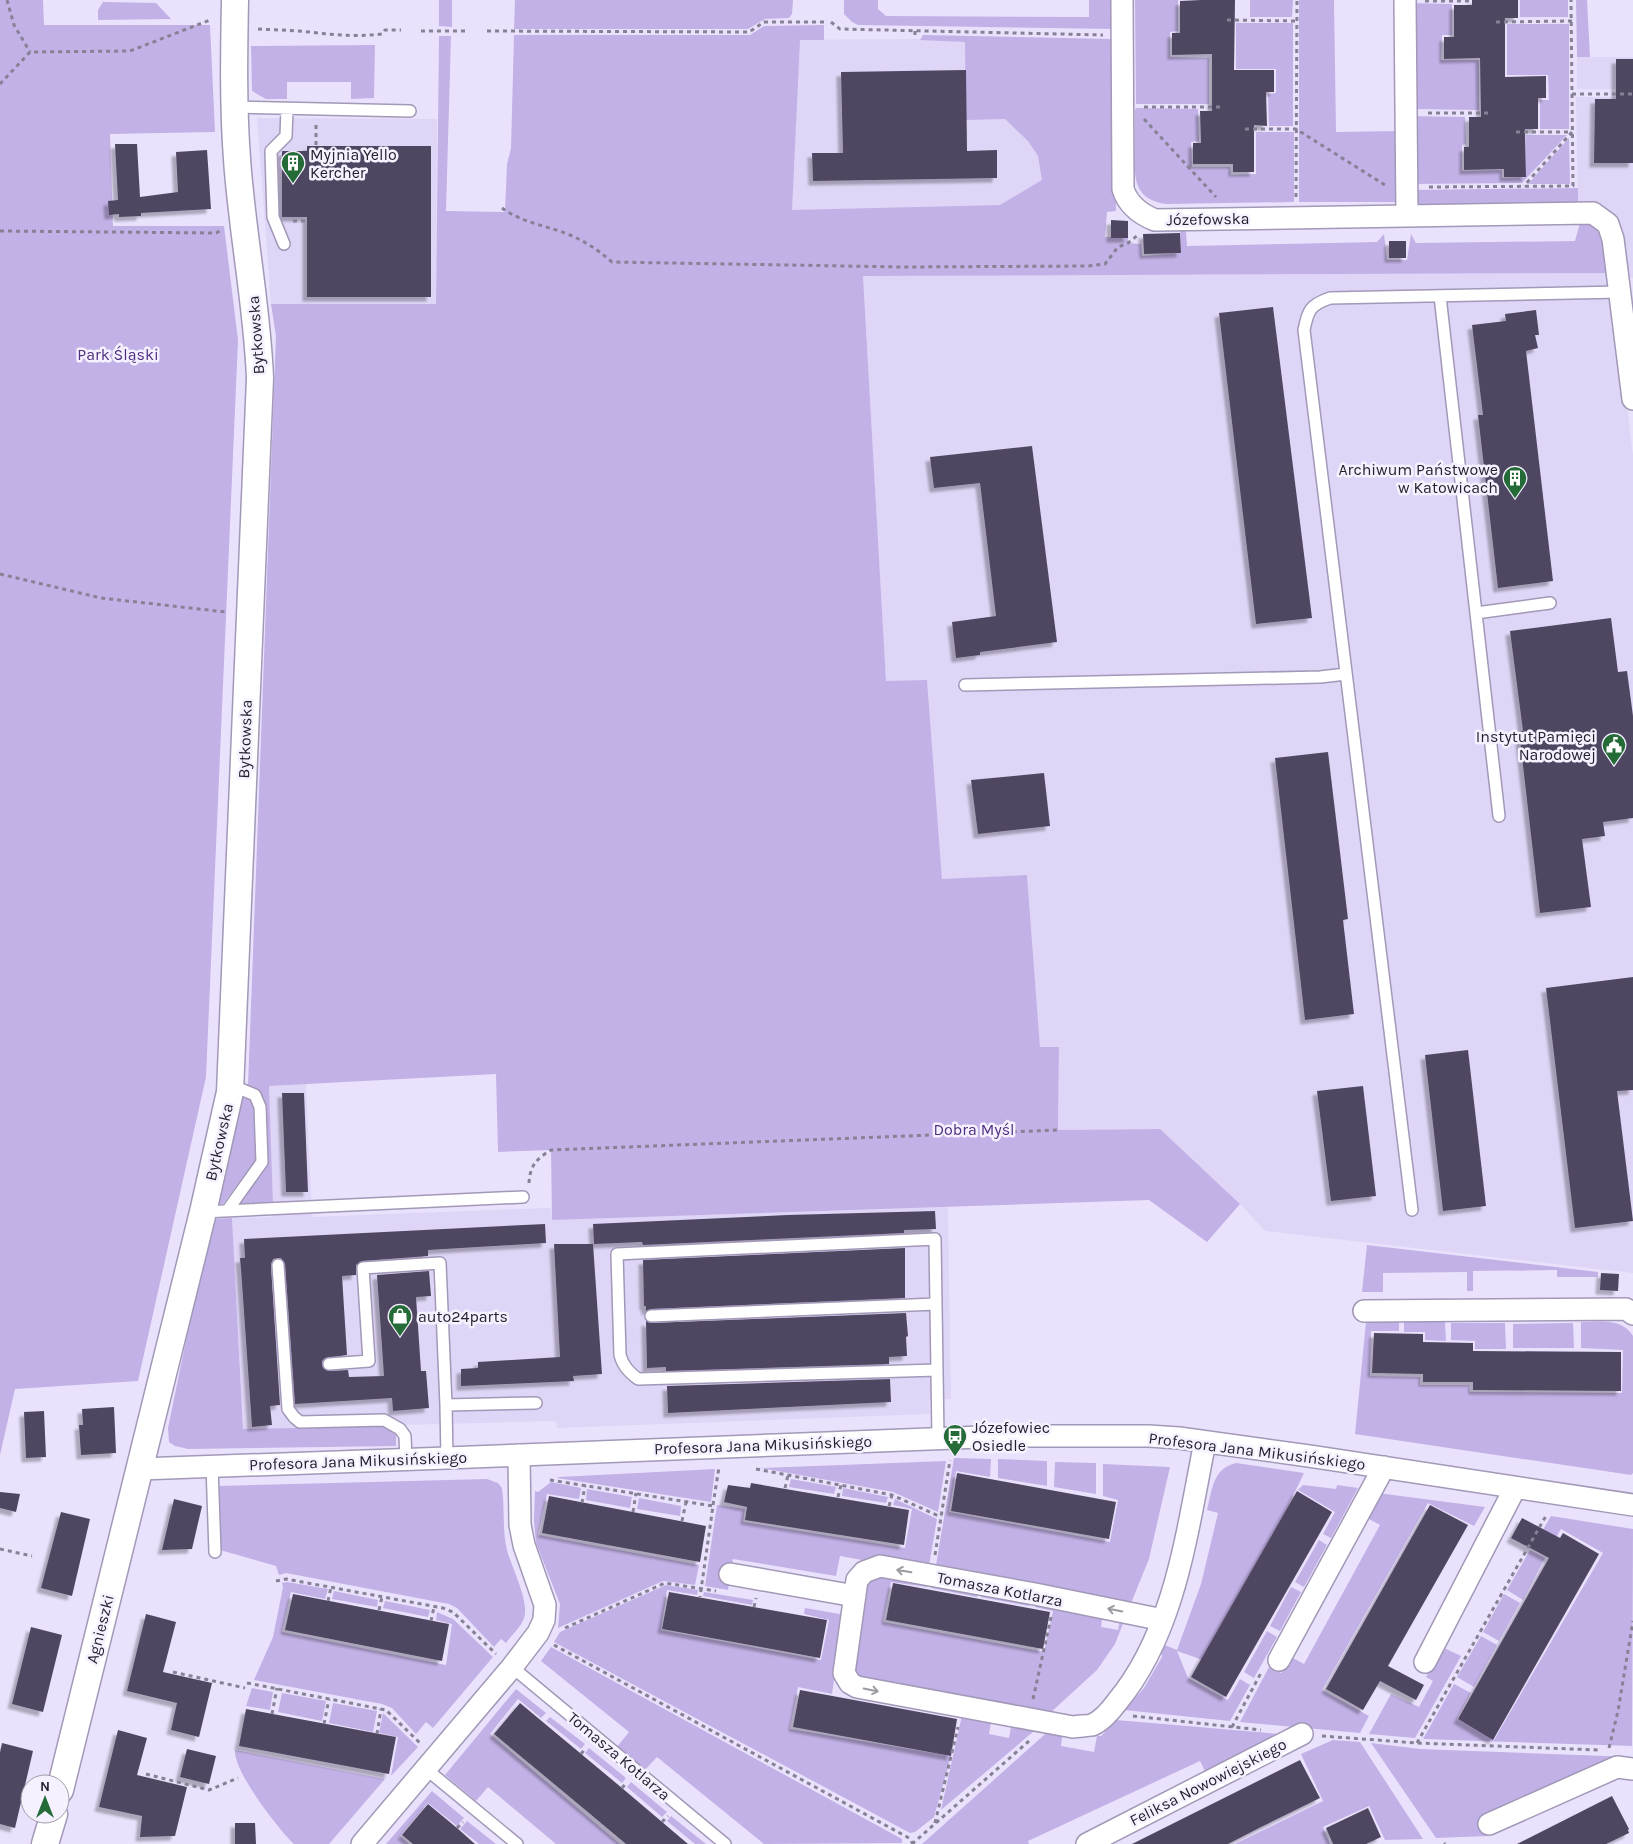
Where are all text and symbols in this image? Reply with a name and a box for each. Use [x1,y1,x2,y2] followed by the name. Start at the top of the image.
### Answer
[310,145,397,182] place label: Myjnia Yello Kercher
[280,150,306,184] building icon: Myjnia Yello Kercher
[1166,209,1250,229] street label: Józefowska
[244,295,268,375] street label: Bytkowska
[77,345,159,364] park label: Park Śląski
[1338,460,1498,497] place label: Archiwum Państwowe w Katowicach
[1502,465,1528,499] building icon: Archiwum Państwowe w Katowicach
[234,699,256,779] street label: Bytkowska
[1476,727,1596,764] place label: Instytut Pamięci Narodowej
[1601,732,1627,766] public building icon: Instytut Pamięci Narodowej
[201,1101,237,1183] street label: Bytkowska
[933,1120,1015,1139] park label: Dobra Myśl
[387,1303,413,1337] shop icon: auto24parts
[418,1307,508,1326] place label: auto24parts
[972,1418,1050,1455] place label: Józefowiec Osiedle
[942,1423,968,1457] bus stop icon: Józefowiec Osiedle
[1148,1428,1366,1474] street label: Profesora Jana Mikusińskiego
[654,1432,872,1458] street label: Profesora Jana Mikusińskiego
[249,1448,467,1474] street label: Profesora Jana Mikusińskiego
[896,1565,912,1575] one-way arrow
[935,1567,1065,1611] street label: Tomasza Kotlarza
[82,1592,118,1666] street label: Agnieszki
[1107,1605,1123,1615] one-way arrow
[863,1686,879,1695] one-way arrow
[564,1708,674,1804] street label: Tomasza Kotlarza
[1127,1734,1289,1830] street label: Feliksa Nowowiejskiego
[20,1774,70,1824] north arrow
[40,1778,50,1795] text: N

